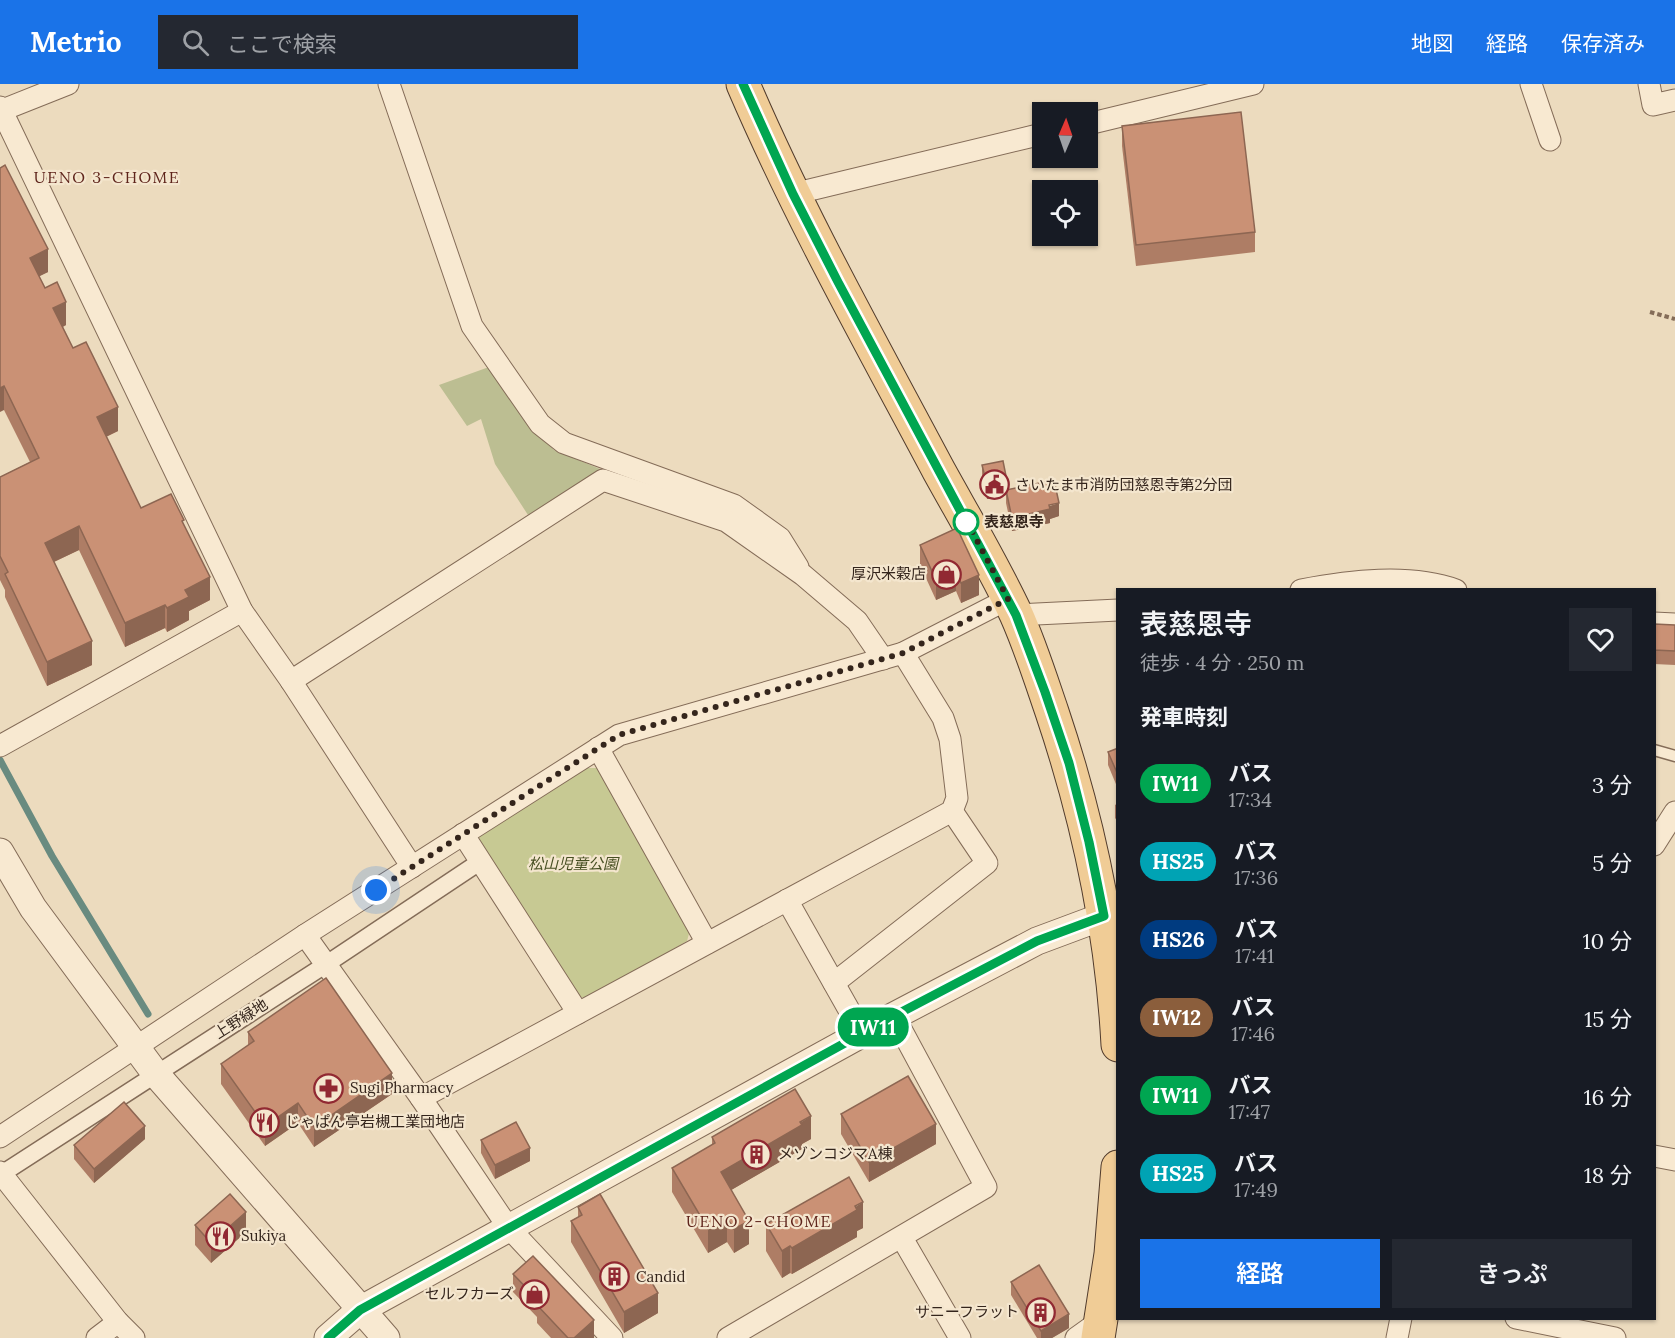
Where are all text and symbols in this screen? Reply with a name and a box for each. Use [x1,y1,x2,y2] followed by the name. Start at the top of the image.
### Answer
[158,15,578,69] search box
[30,24,122,60] text: Metrio
[179,26,212,59] icon: search
[227,30,337,58] text: ここで検索
[1411,30,1453,57] text: 地図
[1486,30,1528,57] text: 経路
[1561,30,1645,57] text: 保存済み
[1032,102,1098,168] north arrow
[1032,102,1098,246] map controls
[34,167,180,187] district label: UENO 3-CHOME
[1032,180,1098,246] button: locate
[978,469,1010,501] public building icon: さいたま市消防団慈恩寺第2分団
[1015,475,1233,494] place label: さいたま市消防団慈恩寺第2分団
[953,509,979,535] marker: 表慈恩寺
[984,512,1044,531] place label: 表慈恩寺
[931,558,963,590] shop icon: 厚沢米穀店
[851,564,926,583] place label: 厚沢米穀店
[1140,606,1252,642] text: 表慈恩寺
[1569,608,1632,671] button: heart
[1140,650,1304,675] text: 徒歩 · 4 分 · 250 m
[1140,703,1228,731] text: 発車時刻
[1229,759,1273,787] text: バス
[1152,770,1199,797] text: IW11
[1592,771,1632,799] text: 3 分
[1229,787,1272,812] text: 17:34
[1234,837,1278,865] text: バス
[1152,848,1204,875] text: HS25
[1592,849,1632,877] text: 5 分
[528,854,620,873] park label: 松山児童公園
[1234,865,1278,890] text: 17:36
[361,875,391,905] your location
[1235,915,1279,943] text: バス
[1152,926,1205,953] text: HS26
[1583,927,1632,955] text: 10 分
[1235,943,1274,968] text: 17:41
[1231,993,1275,1021] text: バス
[210,995,271,1043] street label: 上野緑地
[1152,1004,1201,1031] text: IW12
[1584,1005,1632,1033] text: 15 分
[831,1008,915,1046] line badge: IW11
[850,1014,896,1041] text: IW11
[1231,1021,1275,1046] text: 17:46
[1229,1071,1273,1099] text: バス
[313,1072,345,1104] pharmacy icon: Sugi Pharmacy
[350,1078,453,1097] place label: Sugi Pharmacy
[1152,1082,1199,1109] text: IW11
[1583,1083,1632,1111] text: 16 分
[1229,1099,1270,1124] text: 17:47
[248,1106,280,1138] restaurant icon: じゃぱん亭岩槻工業団地店
[285,1112,465,1131] place label: じゃぱん亭岩槻工業団地店
[741,1138,773,1170] building icon: メゾンコジマA棟
[778,1144,892,1163] place label: メゾンコジマA棟
[1234,1149,1278,1177] text: バス
[1152,1160,1204,1187] text: HS25
[1584,1161,1632,1189] text: 18 分
[1234,1177,1278,1202] text: 17:49
[686,1211,832,1231] district label: UENO 2-CHOME
[204,1220,236,1252] restaurant icon: Sukiya
[241,1226,286,1245] place label: Sukiya
[1140,1239,1380,1308] button: 経路
[1392,1239,1632,1308] button: きっぷ
[599,1261,631,1293] building icon: Candid
[636,1267,686,1286] place label: Candid
[519,1278,551,1310] shop icon: セルフカーズ
[425,1284,514,1303] place label: セルフカーズ
[1024,1296,1056,1328] building icon: サニーフラット
[915,1302,1019,1321] place label: サニーフラット

